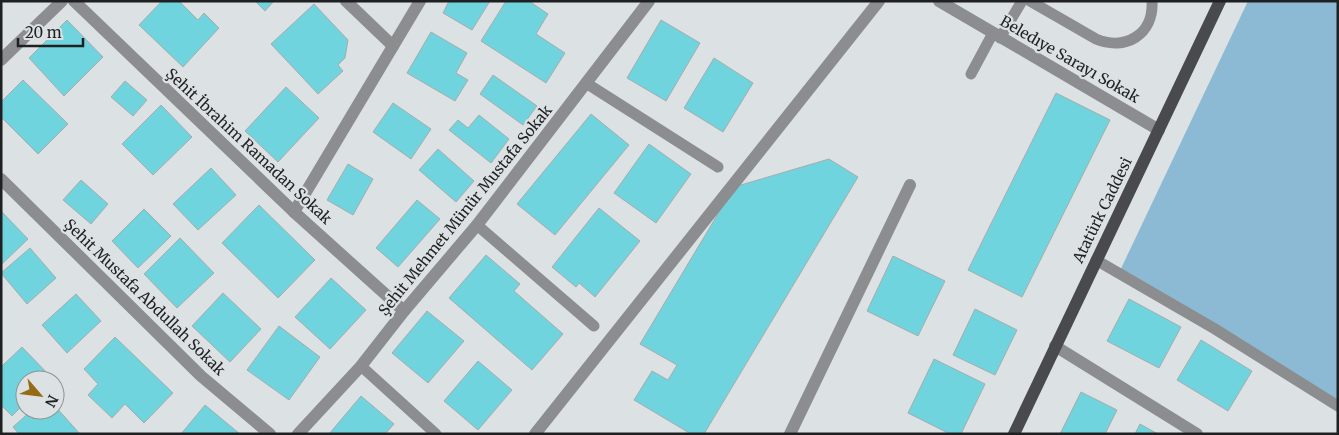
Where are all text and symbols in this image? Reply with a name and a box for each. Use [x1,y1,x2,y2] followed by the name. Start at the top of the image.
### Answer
[997,11,1144,107] street label: Beledıye Sarayı Sokak
[18,15,82,47] scale bar
[25,23,62,42] text: 20 m
[162,64,336,228] street label: Şehit İbrahim Ramadan Sokak
[374,100,556,319] street label: Şehit Mehmet Münür Mustafa Sokak
[1068,154,1136,267] street label: Atatürk Caddesi
[60,215,230,380] street label: Şehit Mustafa Abdullah Sokak
[15,370,65,420] north arrow
[41,392,62,410] text: N

